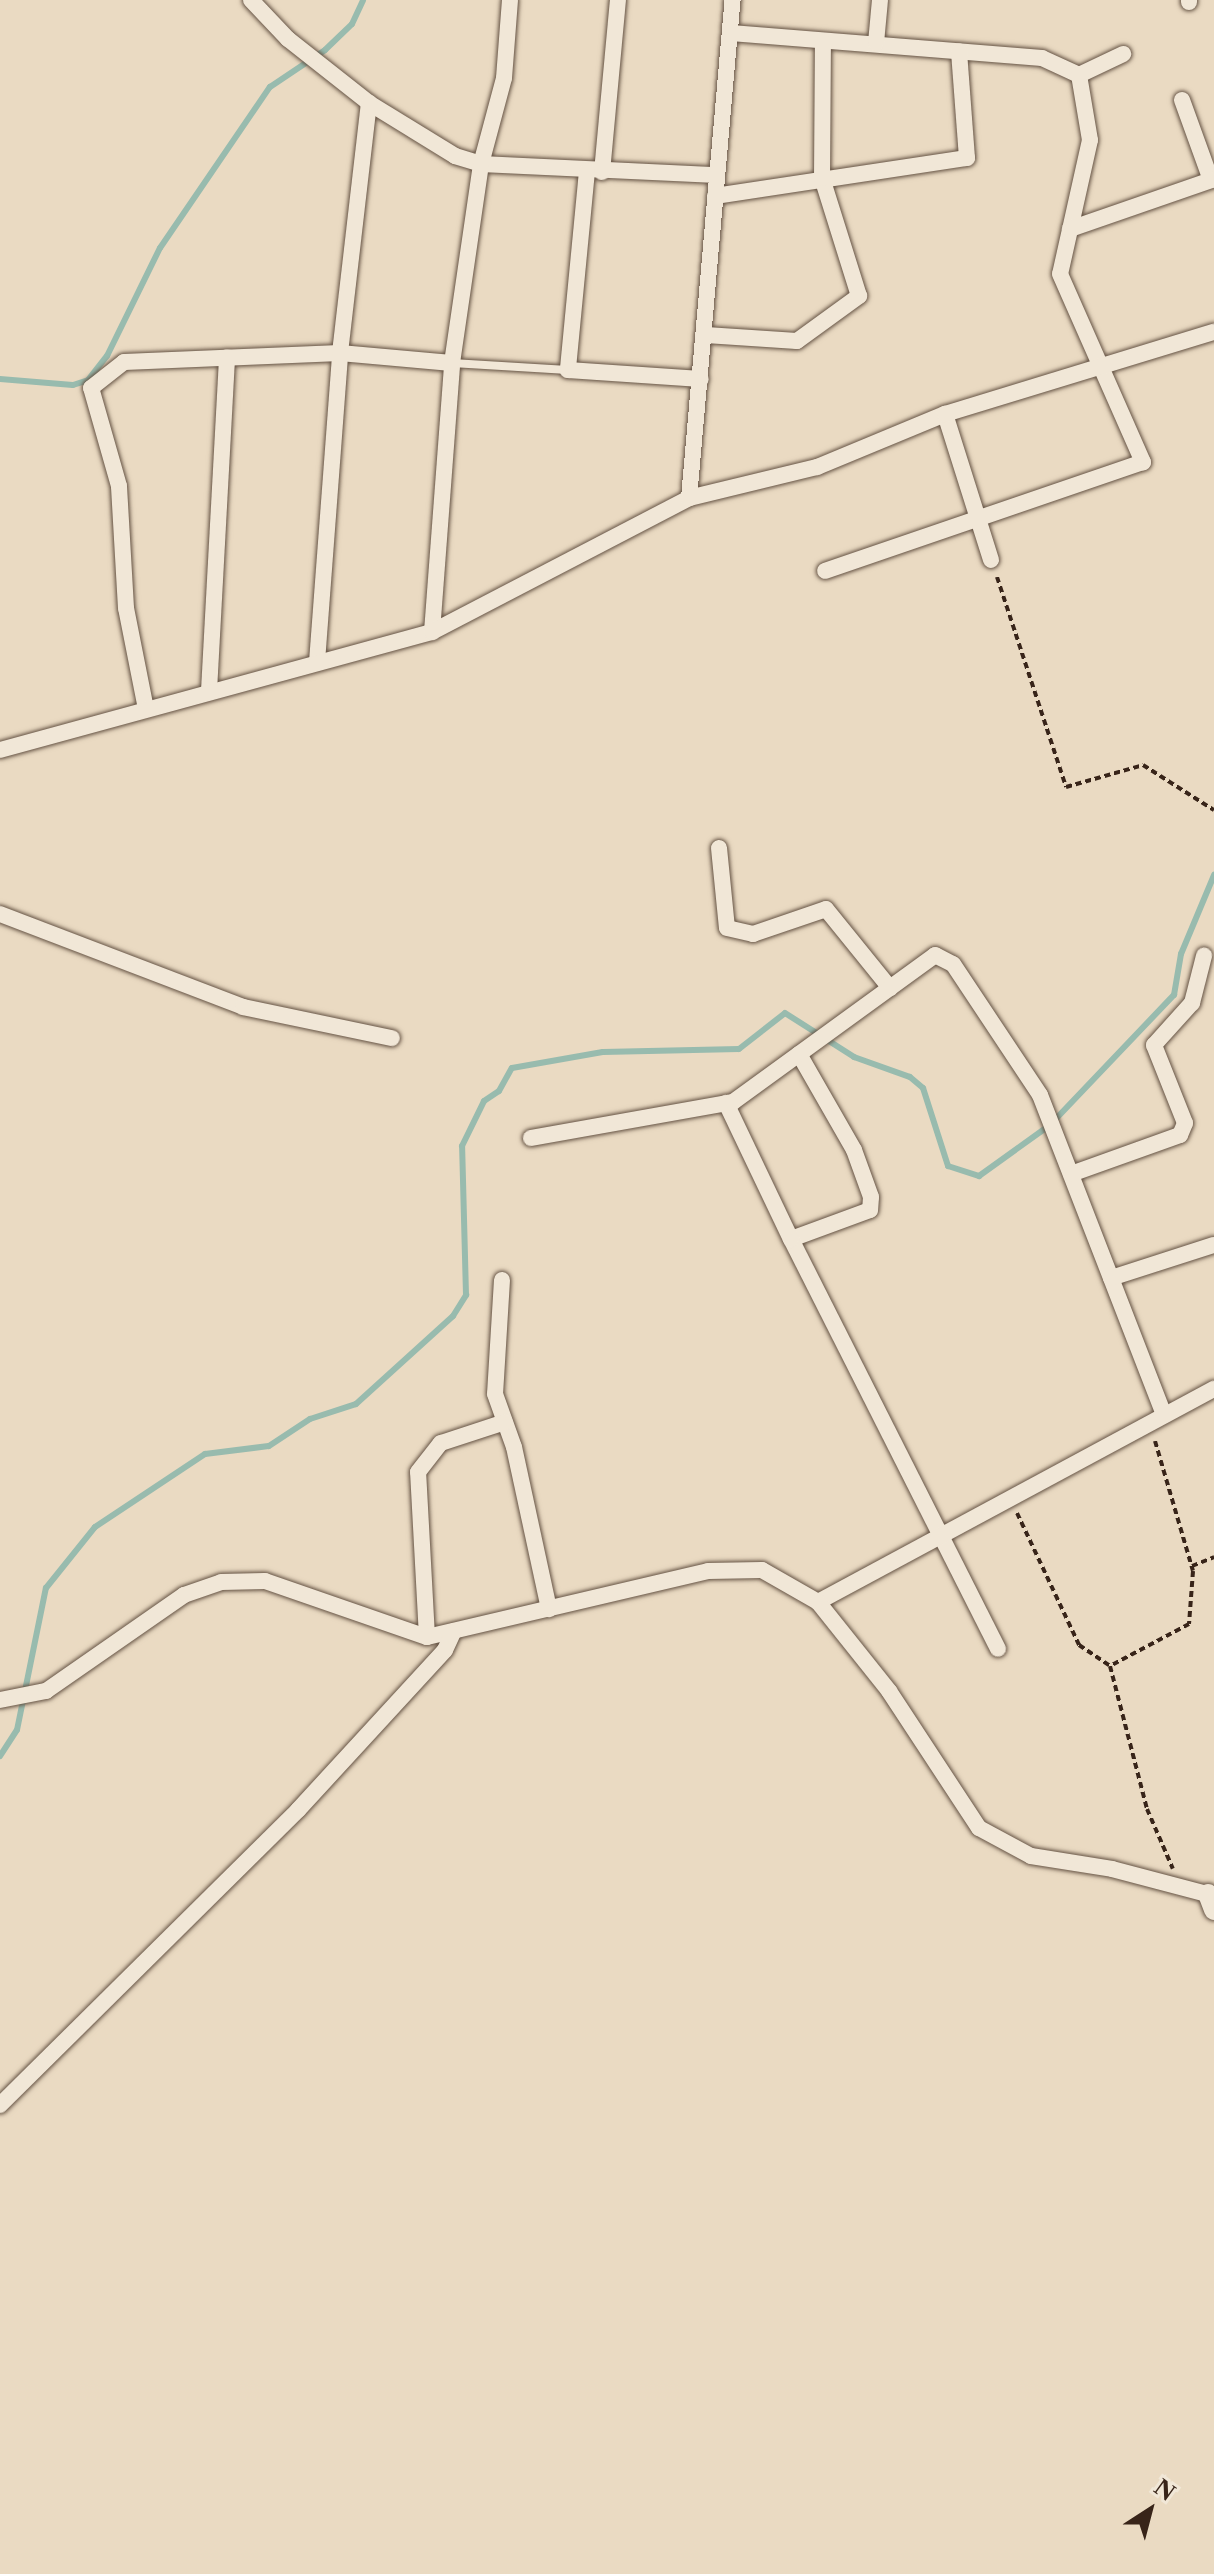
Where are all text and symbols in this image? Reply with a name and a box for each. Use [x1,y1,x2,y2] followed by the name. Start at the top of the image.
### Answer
[1110,2470,1190,2550] north arrow
[1149,2474,1180,2507] text: N

